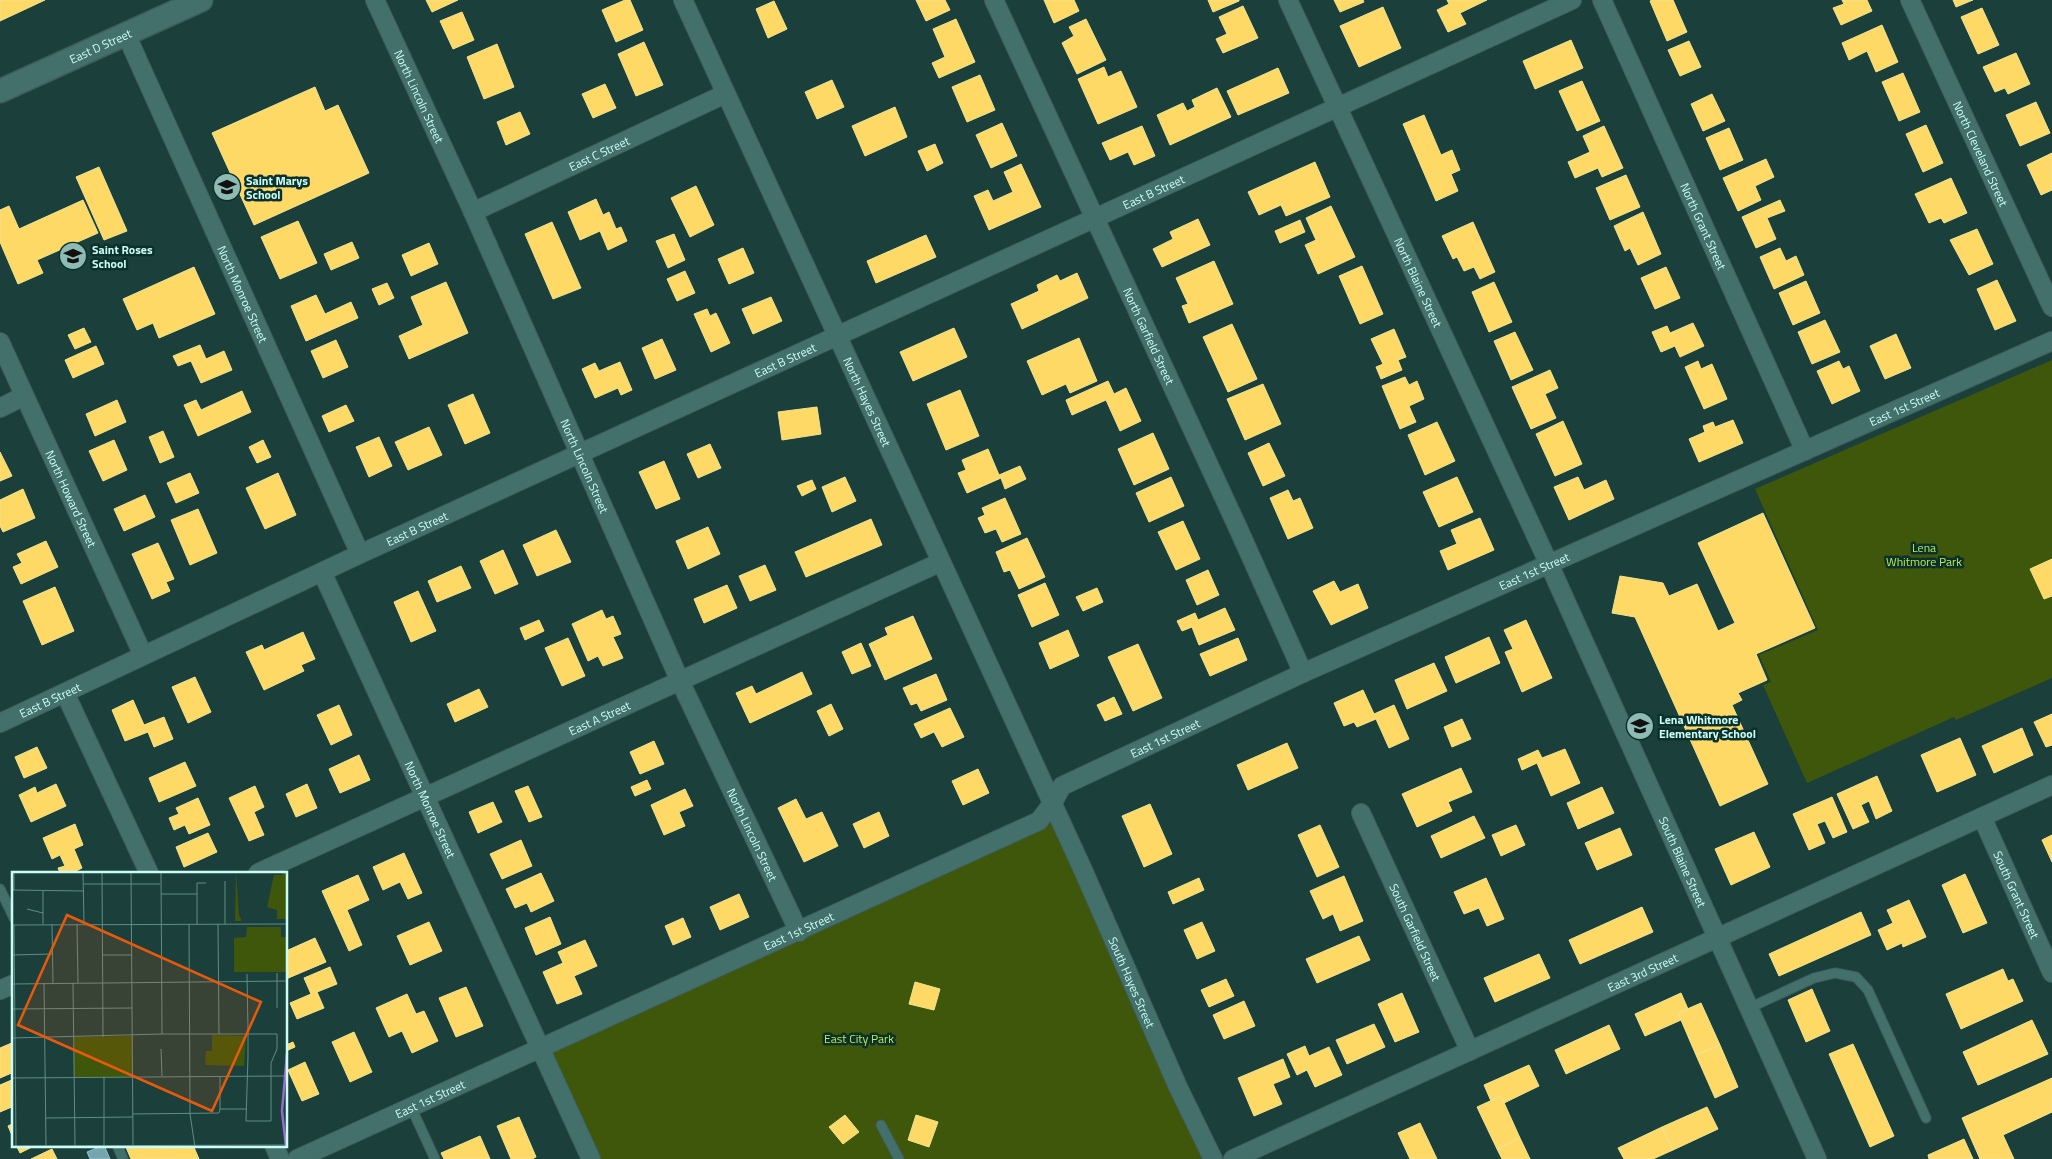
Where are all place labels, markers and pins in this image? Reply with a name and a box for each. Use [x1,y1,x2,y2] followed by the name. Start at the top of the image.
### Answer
[246,171,308,204] place label: Saint Marys School
[212,172,242,202] school or university icon: Saint Marys School
[92,240,153,273] place label: Saint Roses School
[58,241,88,271] school or university icon: Saint Roses School
[1659,710,1756,743] place label: Lena Whitmore Elementary School
[1625,711,1655,741] school or university icon: Lena Whitmore Elementary School

